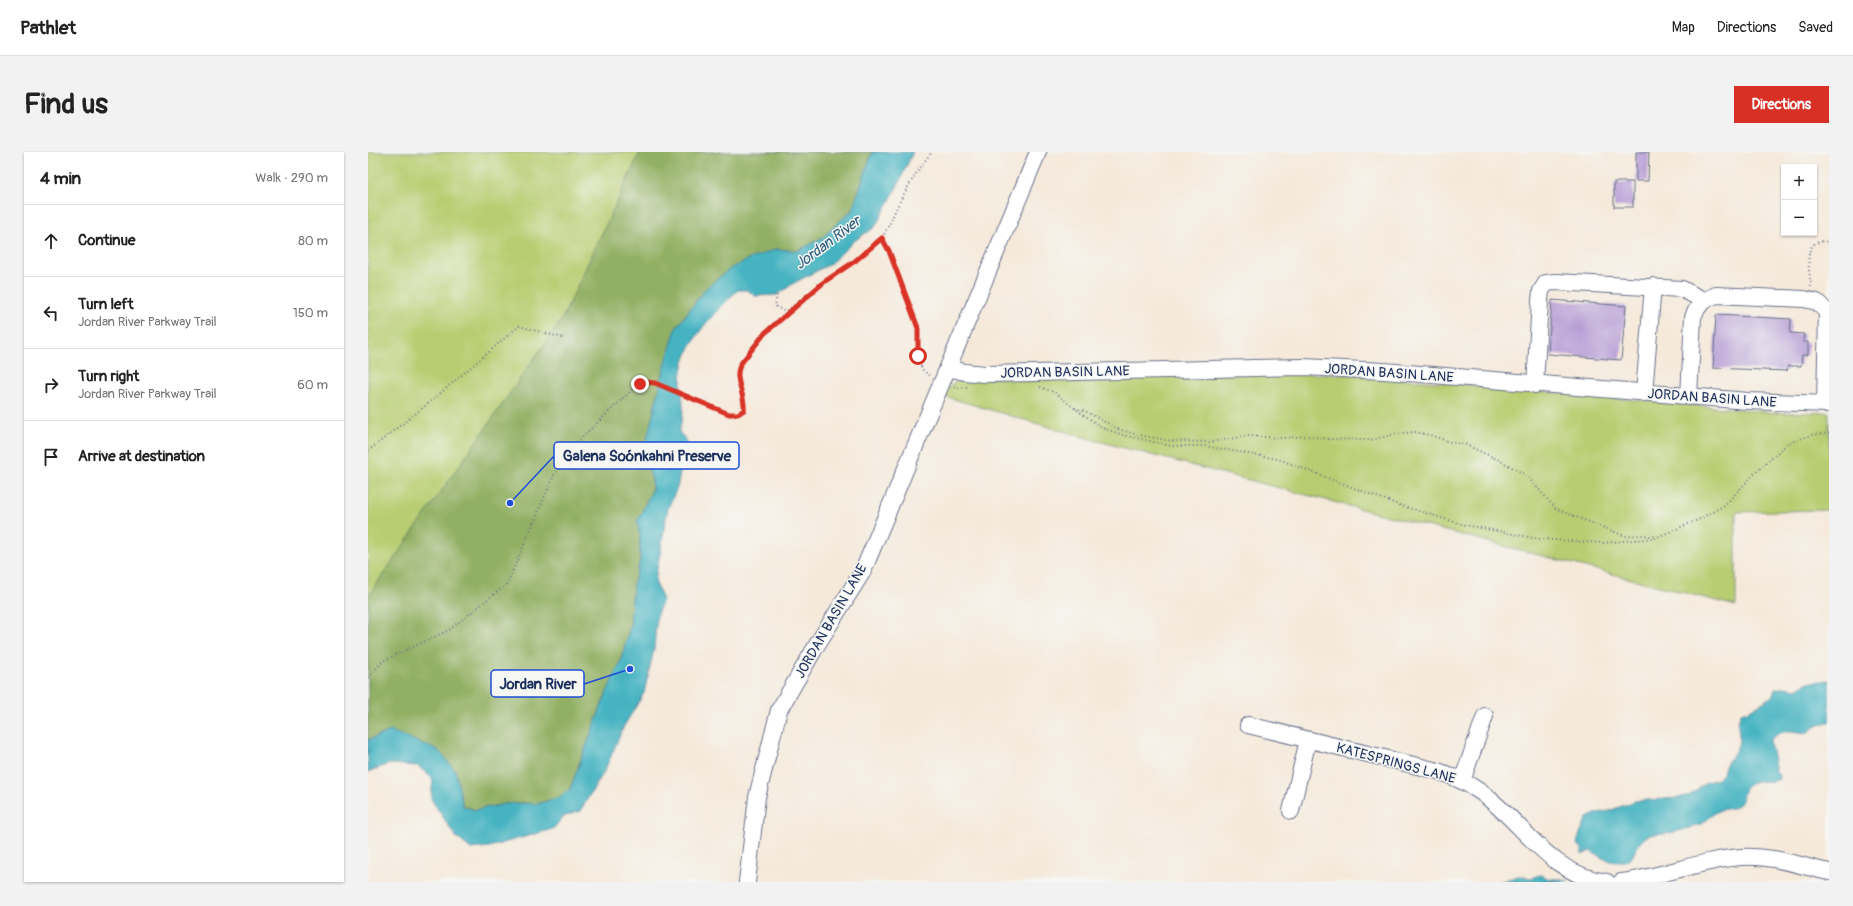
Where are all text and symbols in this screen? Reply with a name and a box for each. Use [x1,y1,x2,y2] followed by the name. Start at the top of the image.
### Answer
[20,16,76,40] text: Pathlet
[1672,19,1695,36] text: Map
[1717,19,1776,36] text: Directions
[1798,19,1833,36] text: Saved
[1734,86,1829,123] button: Directions
[24,87,108,122] text: Find us
[1781,164,1817,236] map controls
[1781,164,1817,200] button: +
[40,168,81,189] text: 4 min
[255,170,328,186] text: Walk · 290 m
[1781,200,1817,236] button: −
[791,211,866,274] water label: Jordan River
[40,230,62,252] icon: ahead
[78,231,136,250] text: Continue
[298,233,328,249] text: 80 m
[78,295,134,314] text: Turn left
[40,302,62,324] icon: left
[293,305,328,321] text: 150 m
[78,314,217,330] text: Jordan River Parkway Trail
[909,347,927,365] route start
[1324,360,1454,386] street label: JORDAN BASIN LANE
[1000,362,1130,382] street label: JORDAN BASIN LANE
[78,367,139,386] text: Turn right
[40,374,62,396] icon: right
[631,375,649,393] route end
[297,377,328,393] text: 60 m
[1647,385,1777,411] street label: JORDAN BASIN LANE
[78,386,217,402] text: Jordan River Parkway Trail
[554,442,739,469] callout: Galena Soónkahni Preserve
[40,446,62,468] icon: arrive
[78,447,205,466] text: Arrive at destination
[563,447,732,466] text: Galena Soónkahni Preserve
[791,561,871,681] street label: JORDAN BASIN LANE
[491,670,584,697] callout: Jordan River
[499,675,577,694] text: Jordan River
[1334,739,1458,787] street label: KATESPRINGS LANE

